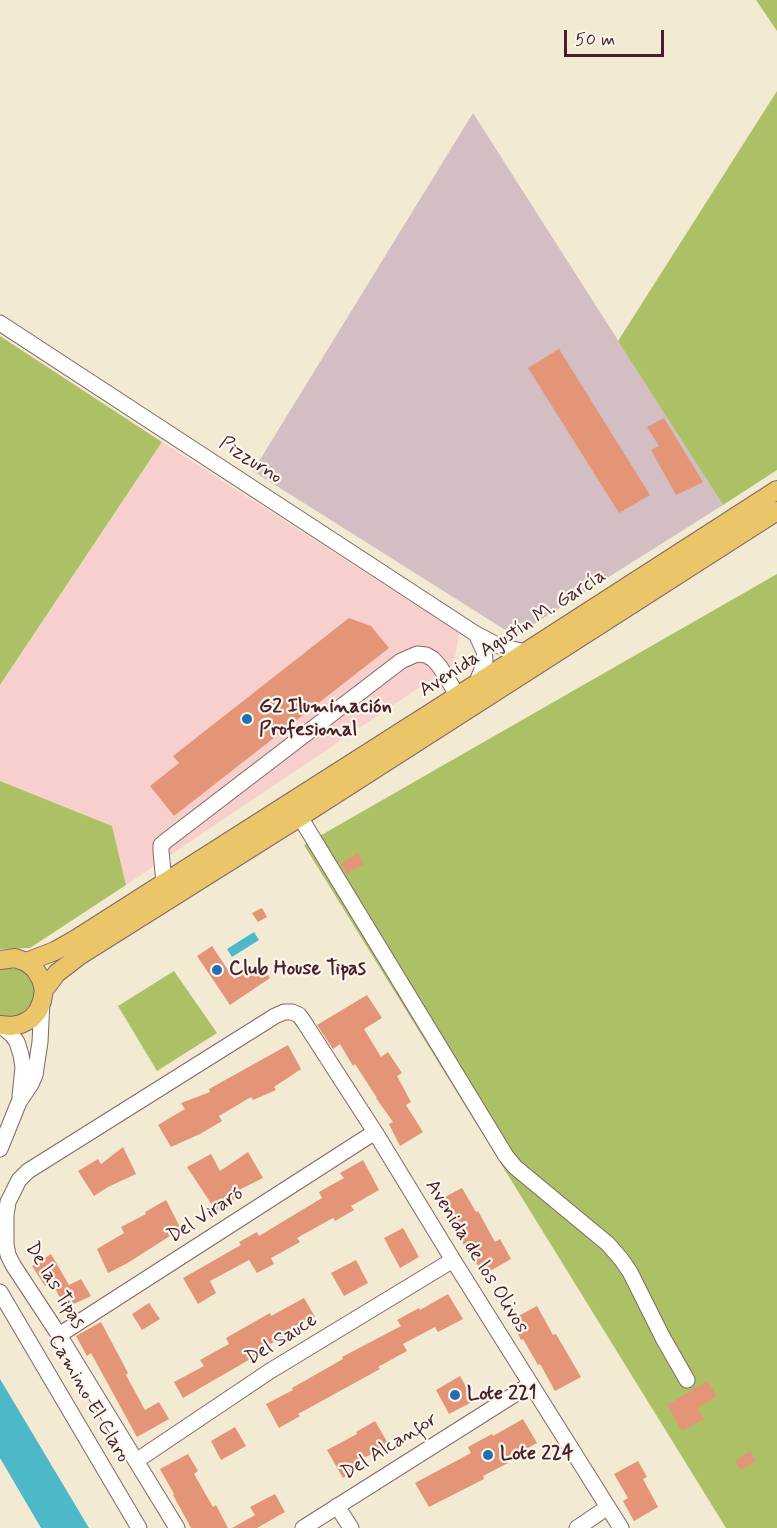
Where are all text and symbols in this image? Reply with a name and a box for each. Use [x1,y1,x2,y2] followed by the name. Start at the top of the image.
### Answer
[567,18,668,56] scale bar
[575,28,615,52] text: 50 m
[214,432,286,490] street label: Pizzurno
[415,565,611,703] street label: Avenida Agustín M. García
[259,696,392,743] place label: G2 Iluminación Profesional
[240,712,254,726] marker: G2 Iluminación Profesional
[229,958,366,982] place label: Club House Tipas
[210,963,224,977] marker: Club House Tipas
[419,1176,533,1338] street label: Avenida de los Olivos
[164,1183,248,1249] street label: Del Viraró
[19,1238,89,1334] street label: De las Tipas
[242,1309,322,1371] street label: Del Sauce
[42,1331,134,1467] street label: Camino El Claro
[467,1383,536,1407] place label: Lote 221
[448,1388,462,1402] marker: Lote 221
[338,1408,442,1486] street label: Del Alcanfor
[500,1443,573,1467] place label: Lote 224
[481,1448,495,1462] marker: Lote 224

